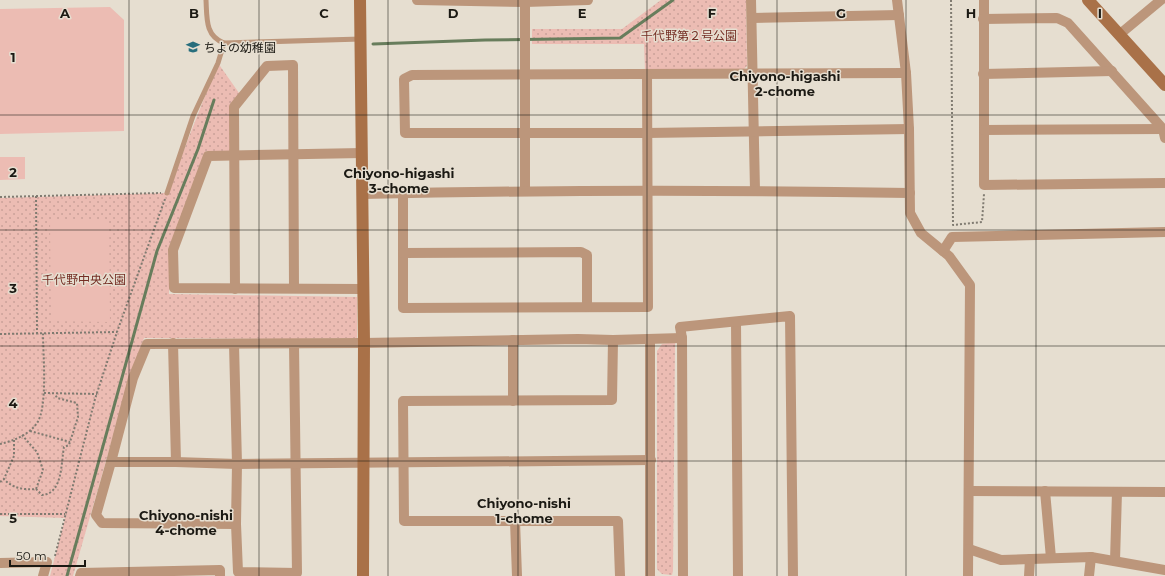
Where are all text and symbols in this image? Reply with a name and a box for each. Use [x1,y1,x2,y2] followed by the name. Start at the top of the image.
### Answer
[59,5,71,21] text: A
[189,5,199,21] text: B
[319,5,329,21] text: C
[448,5,459,21] text: D
[578,5,587,21] text: E
[708,5,716,21] text: F
[836,5,846,21] text: G
[966,5,976,21] text: H
[1098,5,1102,21] text: I
[641,28,737,43] park label: 千代野第２号公園
[185,39,201,55] school or university icon: ちよの幼稚園
[204,40,276,55] place label: ちよの幼稚園
[10,49,16,65] text: 1
[730,68,841,99] district label: Chiyono-higashi 2-chome
[9,164,17,180] text: 2
[344,165,455,196] district label: Chiyono-higashi 3-chome
[42,272,126,287] park label: 千代野中央公園
[8,280,17,296] text: 3
[9,395,18,411] text: 4
[477,495,571,526] district label: Chiyono-nishi 1-chome
[139,507,233,538] district label: Chiyono-nishi 4-chome
[9,510,17,526] text: 5
[10,542,85,568] scale bar
[16,548,47,563] text: 50 m

